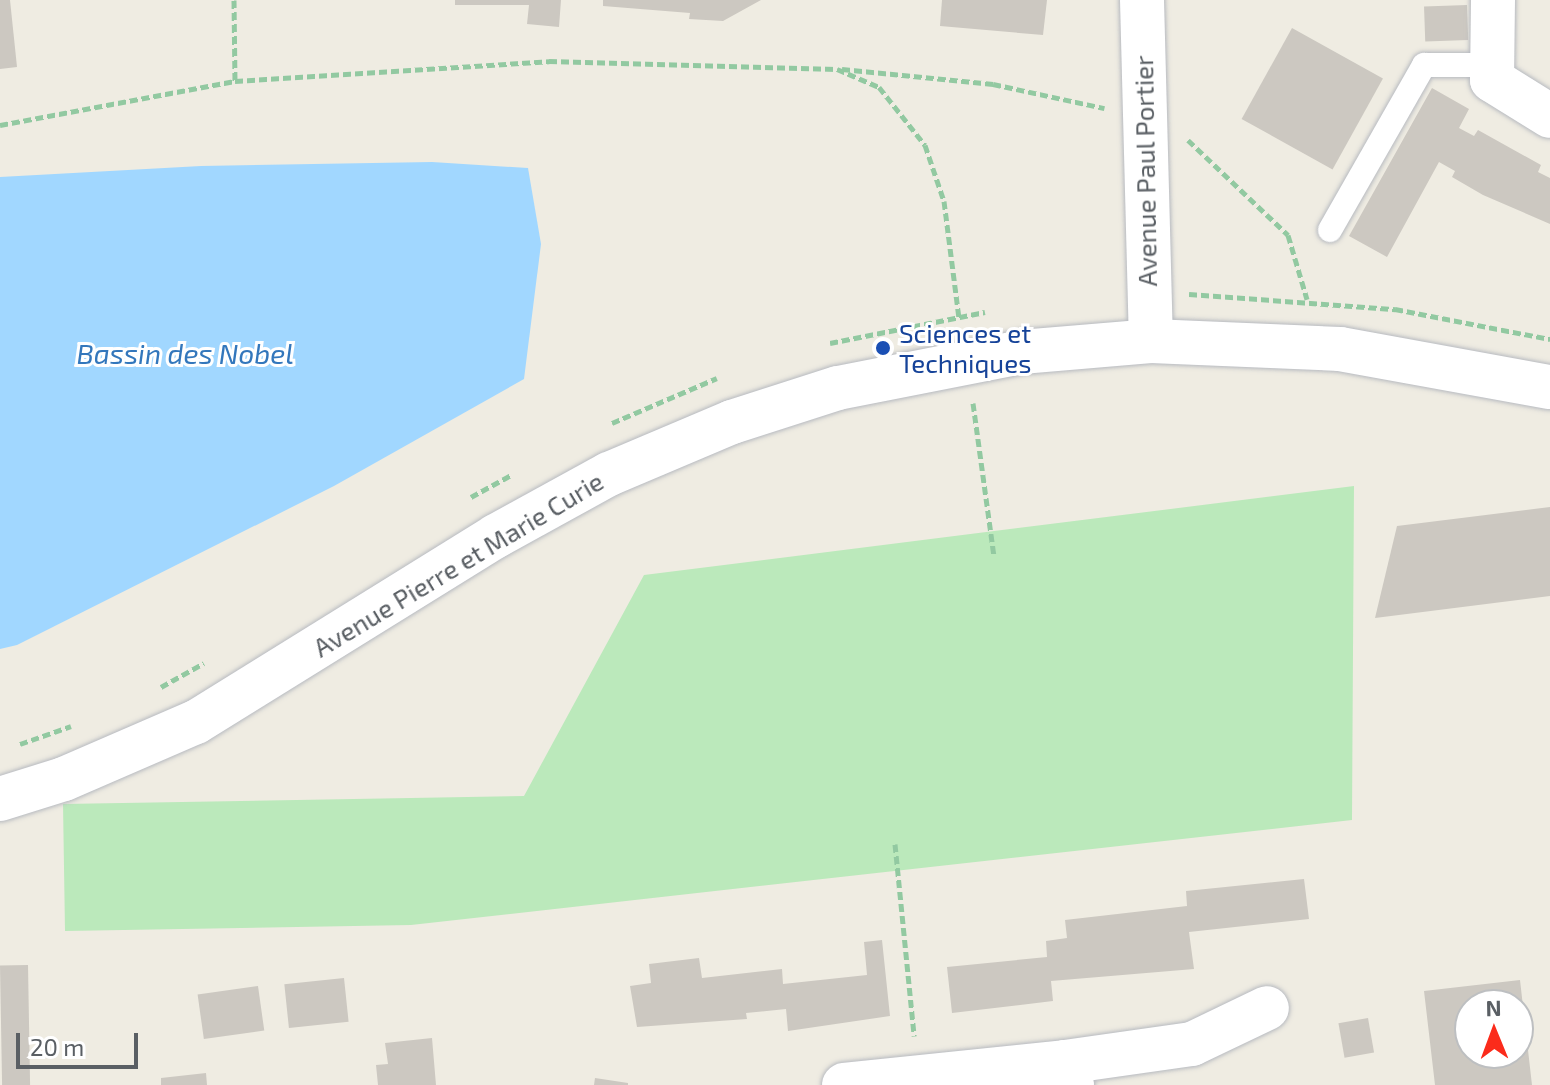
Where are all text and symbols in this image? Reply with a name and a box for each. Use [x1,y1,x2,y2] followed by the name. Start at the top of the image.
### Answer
[1127,55,1163,287] street label: Avenue Paul Portier
[899,317,1031,378] place label: Sciences et Techniques
[76,336,294,370] water label: Bassin des Nobel
[874,339,892,357] marker: Sciences et Techniques
[307,465,609,663] street label: Avenue Pierre et Marie Curie
[1454,989,1534,1069] north arrow
[1485,994,1502,1020] text: N
[20,1017,142,1067] scale bar
[30,1032,84,1061] text: 20 m

